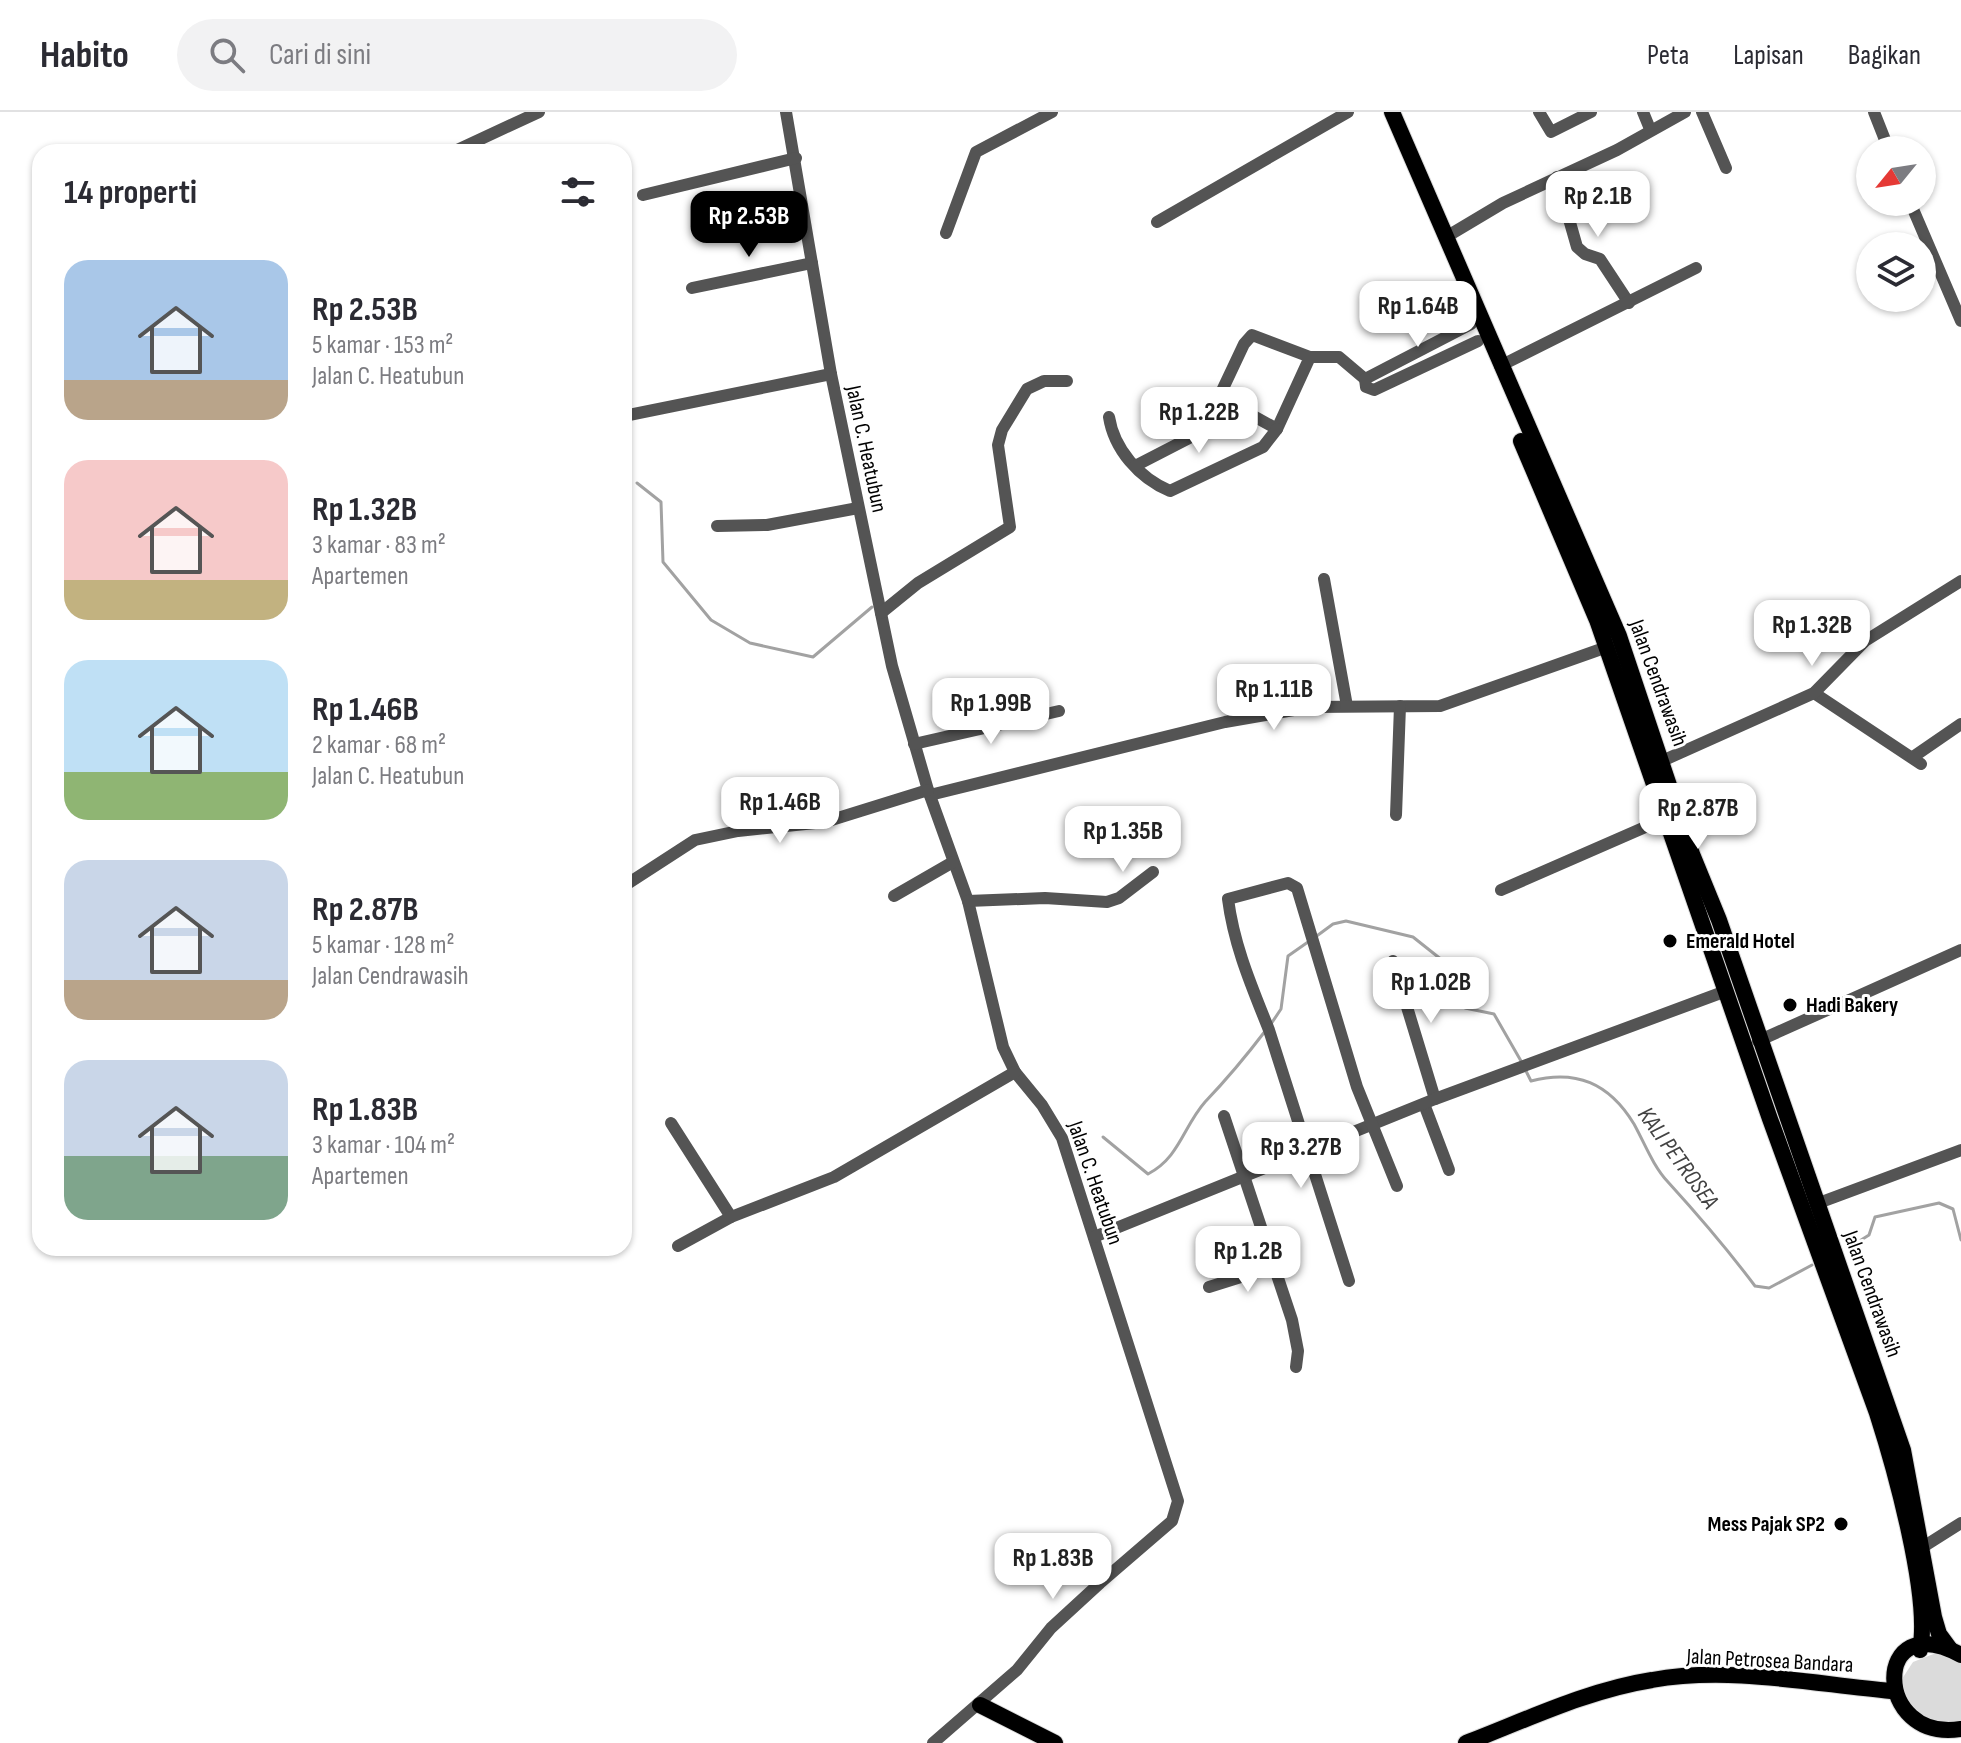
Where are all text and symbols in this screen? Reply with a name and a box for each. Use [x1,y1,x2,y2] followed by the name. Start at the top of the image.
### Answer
[177,19,737,91] search box
[40,33,129,78] text: Habito
[205,33,249,77] icon: search
[269,37,371,73] text: Cari di sini
[1647,39,1689,72] text: Peta
[1733,39,1804,72] text: Lapisan
[1848,39,1921,72] text: Bagikan
[1856,136,1936,216] north arrow
[1856,136,1936,312] map controls
[556,170,600,214] icon: filters
[1524,171,1672,239] pin: Rp 2.1B
[64,172,197,213] text: 14 properti
[1564,181,1632,212] text: Rp 2.1B
[666,191,832,259] pin: Rp 2.53B
[709,201,789,232] text: Rp 2.53B
[1856,232,1936,312] button: layers
[1335,281,1501,349] pin: Rp 1.64B
[312,289,418,330] text: Rp 2.53B
[1377,291,1459,322] text: Rp 1.64B
[128,292,224,388] icon: home
[312,330,453,361] text: 5 kamar · 153 m²
[312,361,464,392] text: Jalan C. Heatubun
[839,382,893,515] street label: Jalan C. Heatubun
[1116,387,1282,455] pin: Rp 1.22B
[1159,397,1239,428] text: Rp 1.22B
[312,489,417,530] text: Rp 1.32B
[128,492,224,588] icon: home
[312,530,446,561] text: 3 kamar · 83 m²
[312,561,409,592] text: Apartemen
[1729,600,1895,668] pin: Rp 1.32B
[1772,610,1852,641] text: Rp 1.32B
[1622,615,1693,750] street label: Jalan Cendrawasih
[1191,664,1357,732] pin: Rp 1.11B
[1235,674,1313,705] text: Rp 1.11B
[908,678,1074,746] pin: Rp 1.99B
[950,688,1032,719] text: Rp 1.99B
[312,689,419,730] text: Rp 1.46B
[128,692,224,788] icon: home
[312,730,446,761] text: 2 kamar · 68 m²
[312,761,464,792] text: Jalan C. Heatubun
[697,777,863,845] pin: Rp 1.46B
[1615,783,1781,851] pin: Rp 2.87B
[739,787,821,818] text: Rp 1.46B
[1657,793,1739,824] text: Rp 2.87B
[1040,806,1206,874] pin: Rp 1.35B
[1083,816,1163,847] text: Rp 1.35B
[312,889,418,930] text: Rp 2.87B
[128,892,224,988] icon: home
[1686,928,1795,955] place label: Emerald Hotel
[312,930,455,961] text: 5 kamar · 128 m²
[1661,932,1679,950] marker: Emerald Hotel
[1348,957,1514,1025] pin: Rp 1.02B
[312,961,469,992] text: Jalan Cendrawasih
[1391,967,1471,998] text: Rp 1.02B
[1806,992,1898,1019] place label: Hadi Bakery
[1781,996,1799,1014] marker: Hadi Bakery
[312,1089,418,1130] text: Rp 1.83B
[128,1092,224,1188] icon: home
[1631,1101,1725,1215] water label: KALI PETROSEA
[1061,1117,1129,1248] street label: Jalan C. Heatubun
[1218,1122,1384,1190] pin: Rp 3.27B
[312,1130,455,1161] text: 3 kamar · 104 m²
[1260,1132,1342,1163] text: Rp 3.27B
[312,1161,409,1192] text: Apartemen
[1174,1226,1322,1294] pin: Rp 1.2B
[1836,1226,1907,1361] street label: Jalan Cendrawasih
[1213,1236,1283,1267] text: Rp 1.2B
[1707,1511,1825,1538] place label: Mess Pajak SP2
[1832,1515,1850,1533] marker: Mess Pajak SP2
[970,1533,1136,1601] pin: Rp 1.83B
[1012,1543,1094,1574] text: Rp 1.83B
[1685,1643,1854,1679] street label: Jalan Petrosea Bandara

